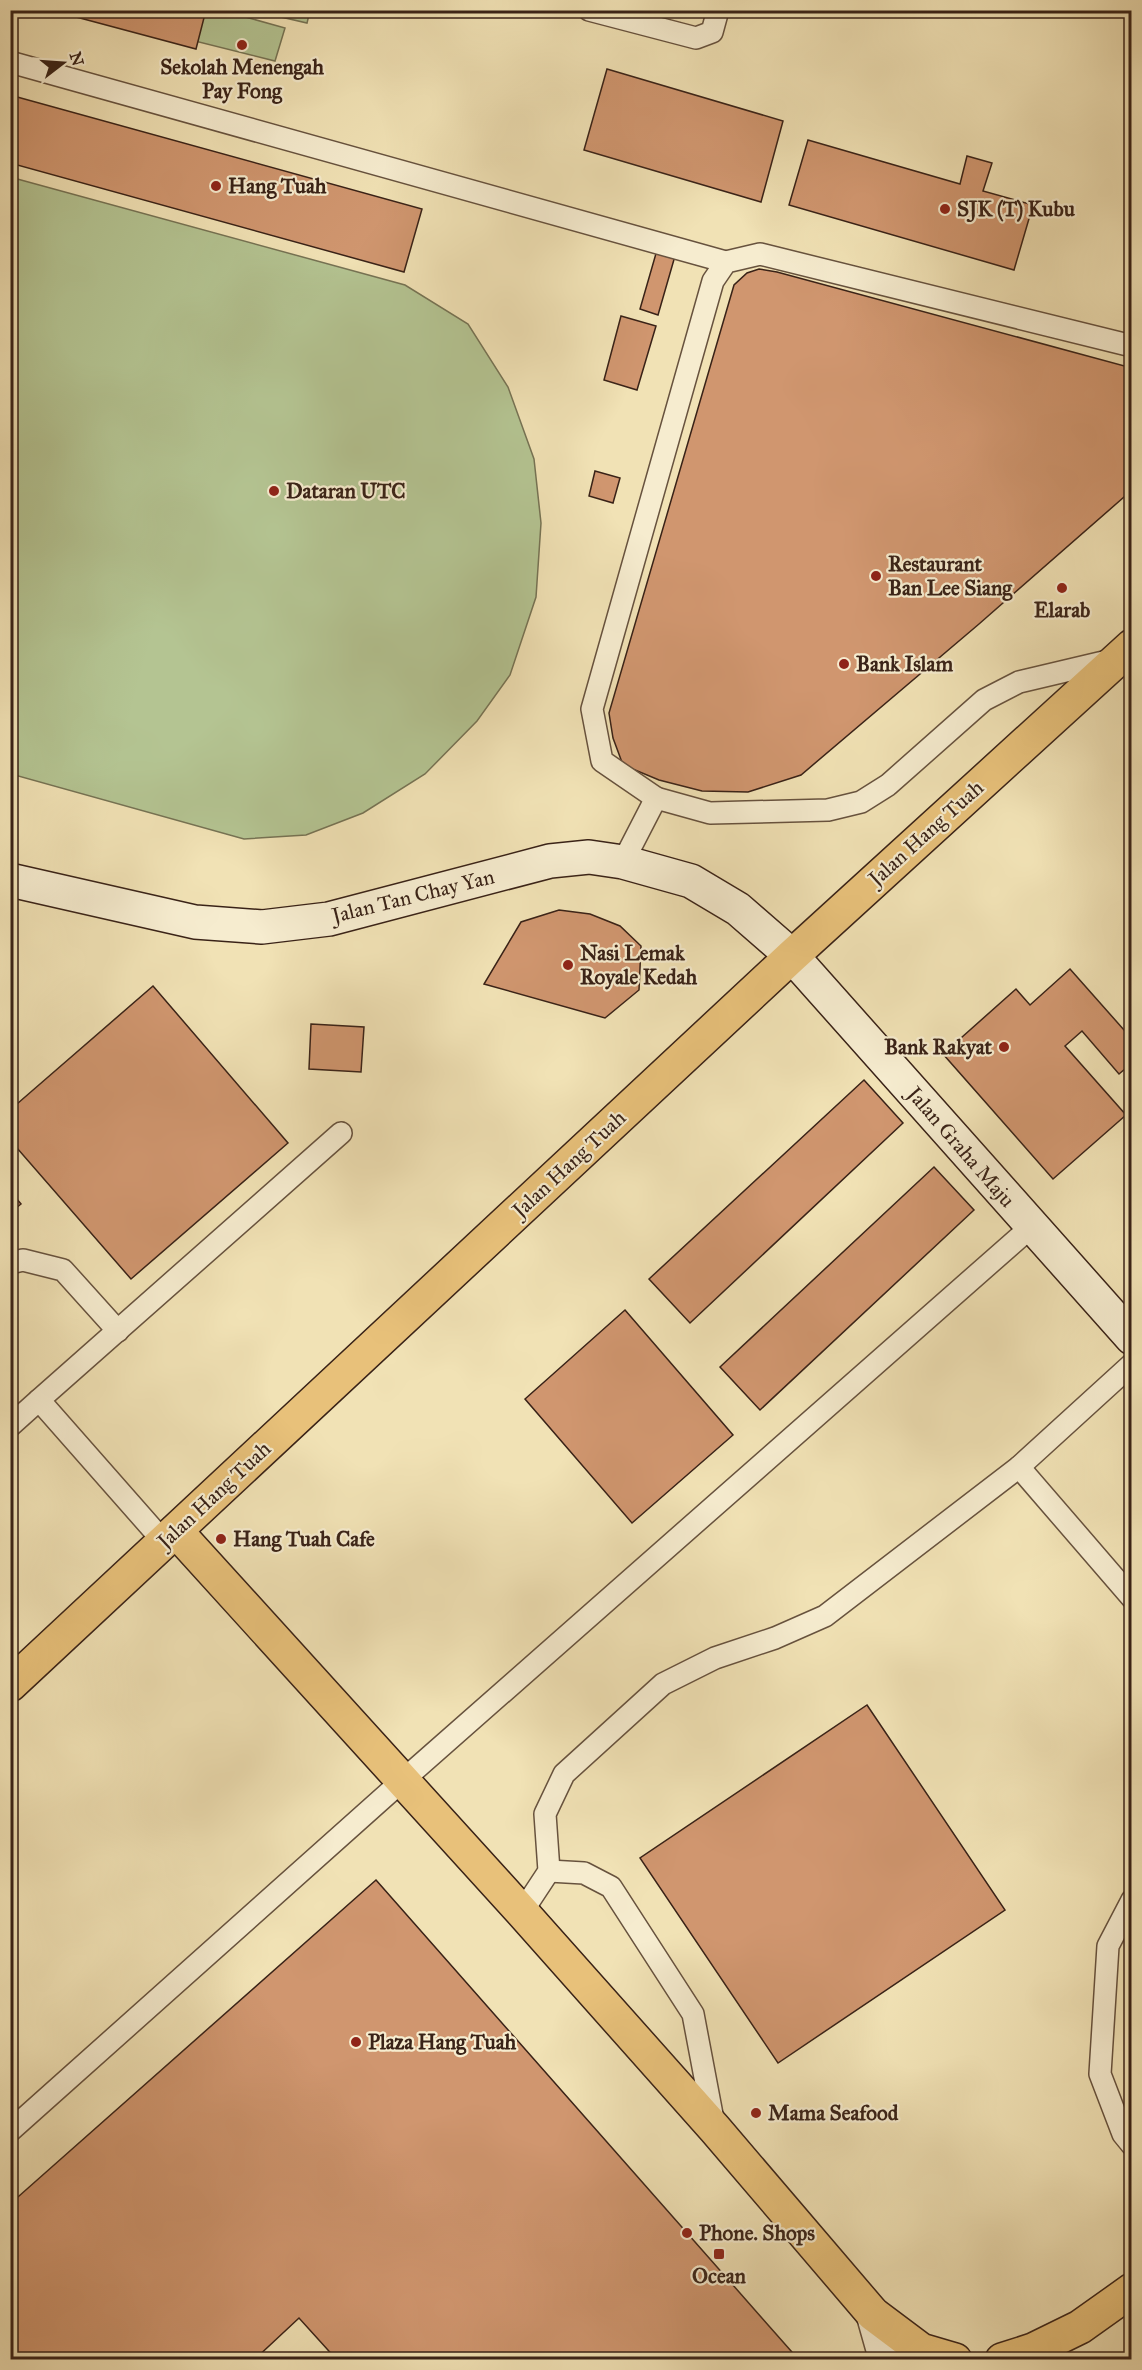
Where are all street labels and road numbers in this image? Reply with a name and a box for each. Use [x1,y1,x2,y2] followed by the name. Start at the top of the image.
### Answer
[862,774,989,893] street label: Jalan Hang Tuah
[327,863,497,929] street label: Jalan Tan Chay Yan
[900,1080,1020,1213] street label: Jalan Graha Maju
[505,1105,631,1225] street label: Jalan Hang Tuah
[150,1436,276,1556] street label: Jalan Hang Tuah

